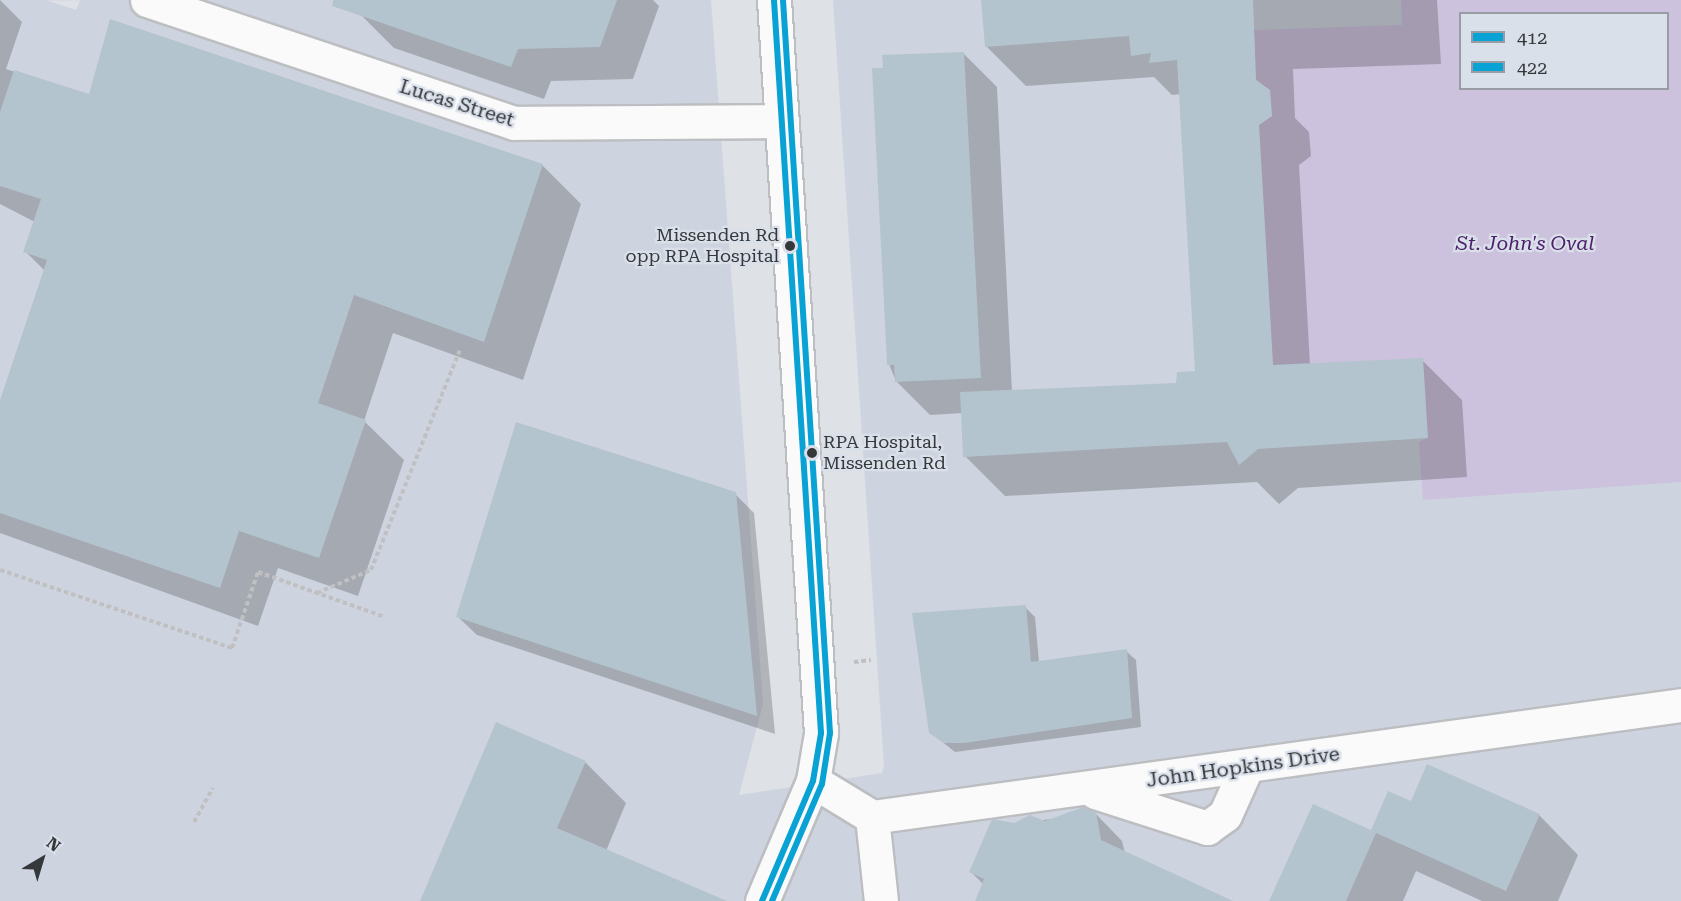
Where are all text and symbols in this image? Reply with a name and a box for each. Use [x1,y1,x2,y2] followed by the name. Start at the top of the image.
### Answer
[1459,12,1669,90] legend
[1517,27,1547,48] text: 412
[1517,57,1547,78] text: 422
[397,74,517,132] street label: Lucas Street
[626,225,779,268] place label: Missenden Rd opp RPA Hospital
[1456,231,1594,255] park label: St. John's Oval
[784,240,796,252] marker: Missenden Rd opp RPA Hospital
[823,432,946,474] place label: RPA Hospital, Missenden Rd
[806,447,818,459] marker: RPA Hospital, Missenden Rd
[1145,742,1341,792] street label: John Hopkins Drive
[12,829,72,889] north arrow
[43,833,64,856] text: N

